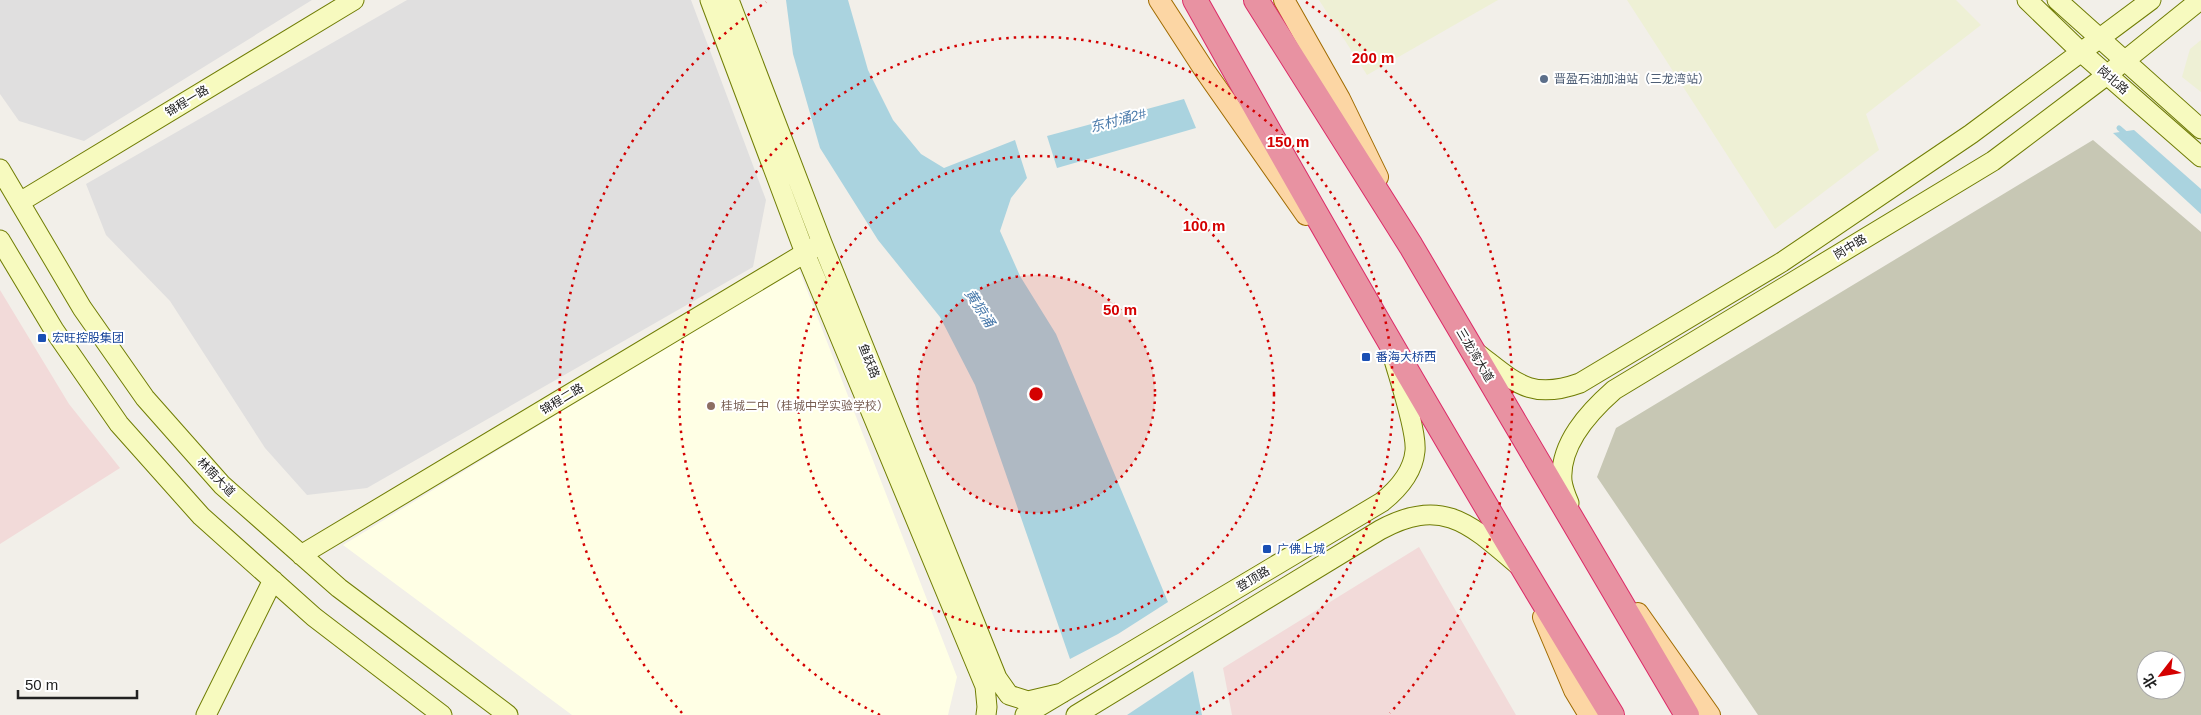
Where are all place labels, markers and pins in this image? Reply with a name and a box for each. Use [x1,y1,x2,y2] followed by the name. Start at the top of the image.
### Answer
[1554,72,1710,86] place label: 晋盈石油加油站（三龙湾站）
[1538,73,1550,85] marker: 晋盈石油加油站（三龙湾站）
[52,331,124,345] place label: 宏旺控股集团
[36,332,48,344] marker: 宏旺控股集团
[1376,350,1436,364] place label: 番海大桥西
[1360,351,1372,363] marker: 番海大桥西
[1027,385,1045,403] centre of rings
[721,399,889,413] place label: 桂城二中（桂城中学实验学校）
[705,400,717,412] marker: 桂城二中（桂城中学实验学校）
[1277,542,1325,556] place label: 广佛上城
[1261,543,1273,555] marker: 广佛上城

